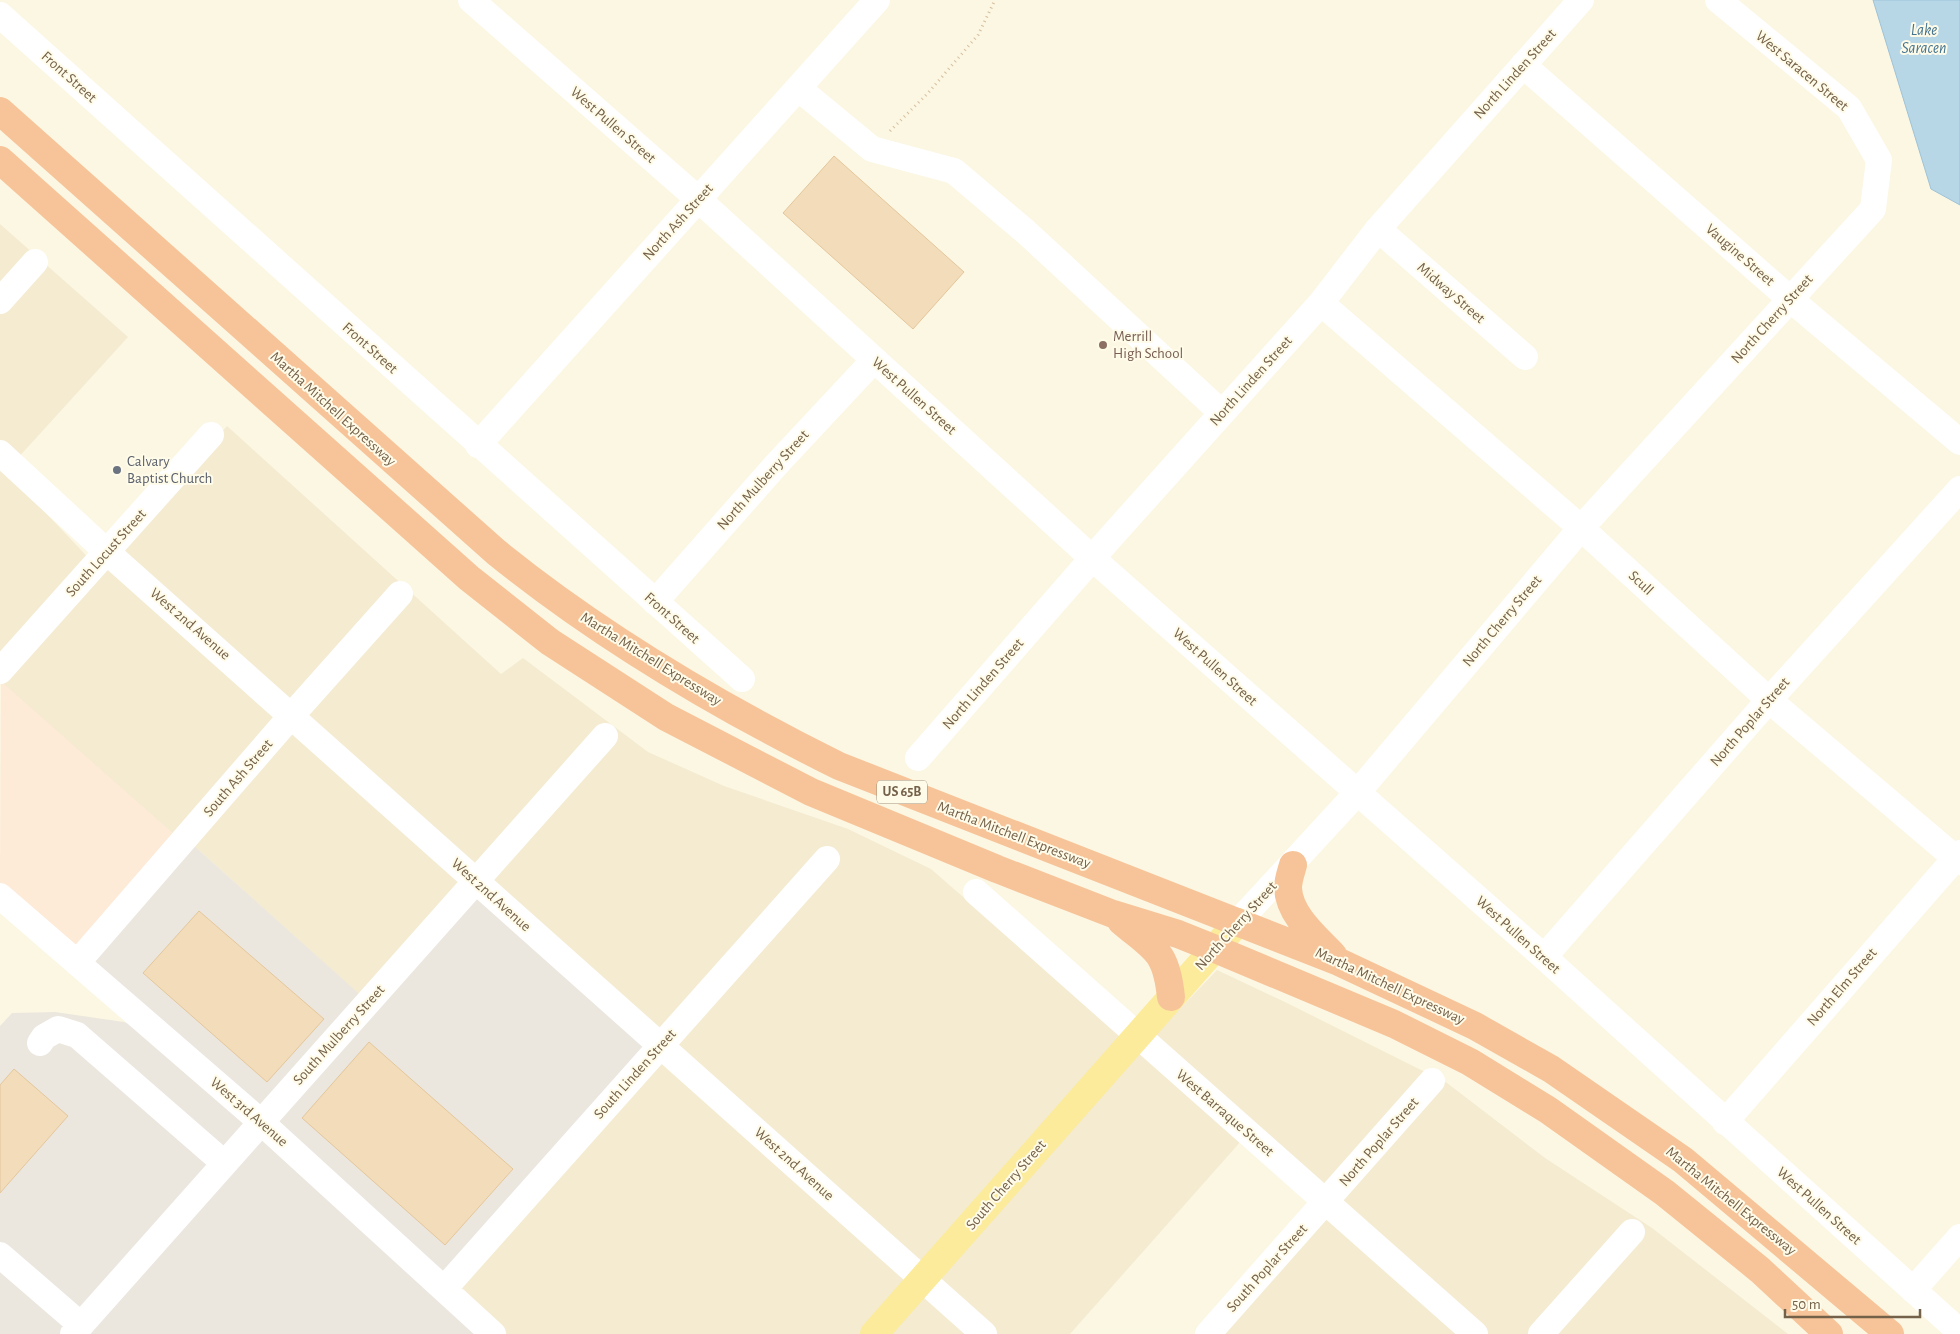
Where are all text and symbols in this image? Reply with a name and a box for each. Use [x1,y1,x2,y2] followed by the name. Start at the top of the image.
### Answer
[1901,22,1947,56] water label: Lake Saracen
[1471,26,1559,122] street label: North Linden Street
[1753,28,1851,114] street label: West Saracen Street
[39,49,100,106] street label: Front Street
[567,84,659,166] street label: West Pullen Street
[640,181,716,263] street label: North Ash Street
[1703,221,1777,289] street label: Vaugine Street
[1414,260,1488,326] street label: Midway Street
[1728,272,1816,366] street label: North Cherry Street
[340,320,401,377] street label: Front Street
[1113,329,1183,361] place label: Merrill High School
[1207,333,1295,429] street label: North Linden Street
[1097,339,1109,351] marker: Merrill High School
[267,349,399,469] street label: Martha Mitchell Expressway
[869,354,959,438] street label: West Pullen Street
[714,427,812,533] street label: North Mulberry Street
[127,454,212,486] place label: Calvary Baptist Church
[111,464,123,476] marker: Calvary Baptist Church
[63,506,149,600] street label: South Locust Street
[1626,568,1656,598] street label: Scull
[1460,572,1544,669] street label: North Cherry Street
[147,585,233,663] street label: West 2nd Avenue
[642,590,703,647] street label: Front Street
[578,610,725,709] street label: Martha Mitchell Expressway
[1170,625,1260,709] street label: West Pullen Street
[940,636,1026,732] street label: North Linden Street
[1707,675,1793,769] street label: North Poplar Street
[201,736,276,819] street label: South Ash Street
[877,780,927,804] road number: US 65B
[935,799,1093,871] street label: Martha Mitchell Expressway
[448,856,534,934] street label: West 2nd Avenue
[1192,879,1280,973] street label: North Cherry Street
[1473,893,1563,977] street label: West Pullen Street
[1313,945,1467,1027] street label: Martha Mitchell Expressway
[1804,945,1880,1029] street label: North Elm Street
[290,982,388,1088] street label: South Mulberry Street
[591,1026,679,1122] street label: South Linden Street
[1173,1067,1277,1159] street label: West Barraque Street
[207,1074,291,1150] street label: West 3rd Avenue
[1336,1095,1422,1189] street label: North Poplar Street
[751,1125,837,1203] street label: West 2nd Avenue
[963,1137,1049,1233] street label: South Cherry Street
[1663,1144,1799,1258] street label: Martha Mitchell Expressway
[1774,1164,1864,1248] street label: West Pullen Street
[1224,1221,1310,1315] street label: South Poplar Street
[1785,1286,1920,1318] scale bar
[1792,1297,1821,1312] text: 50 m

